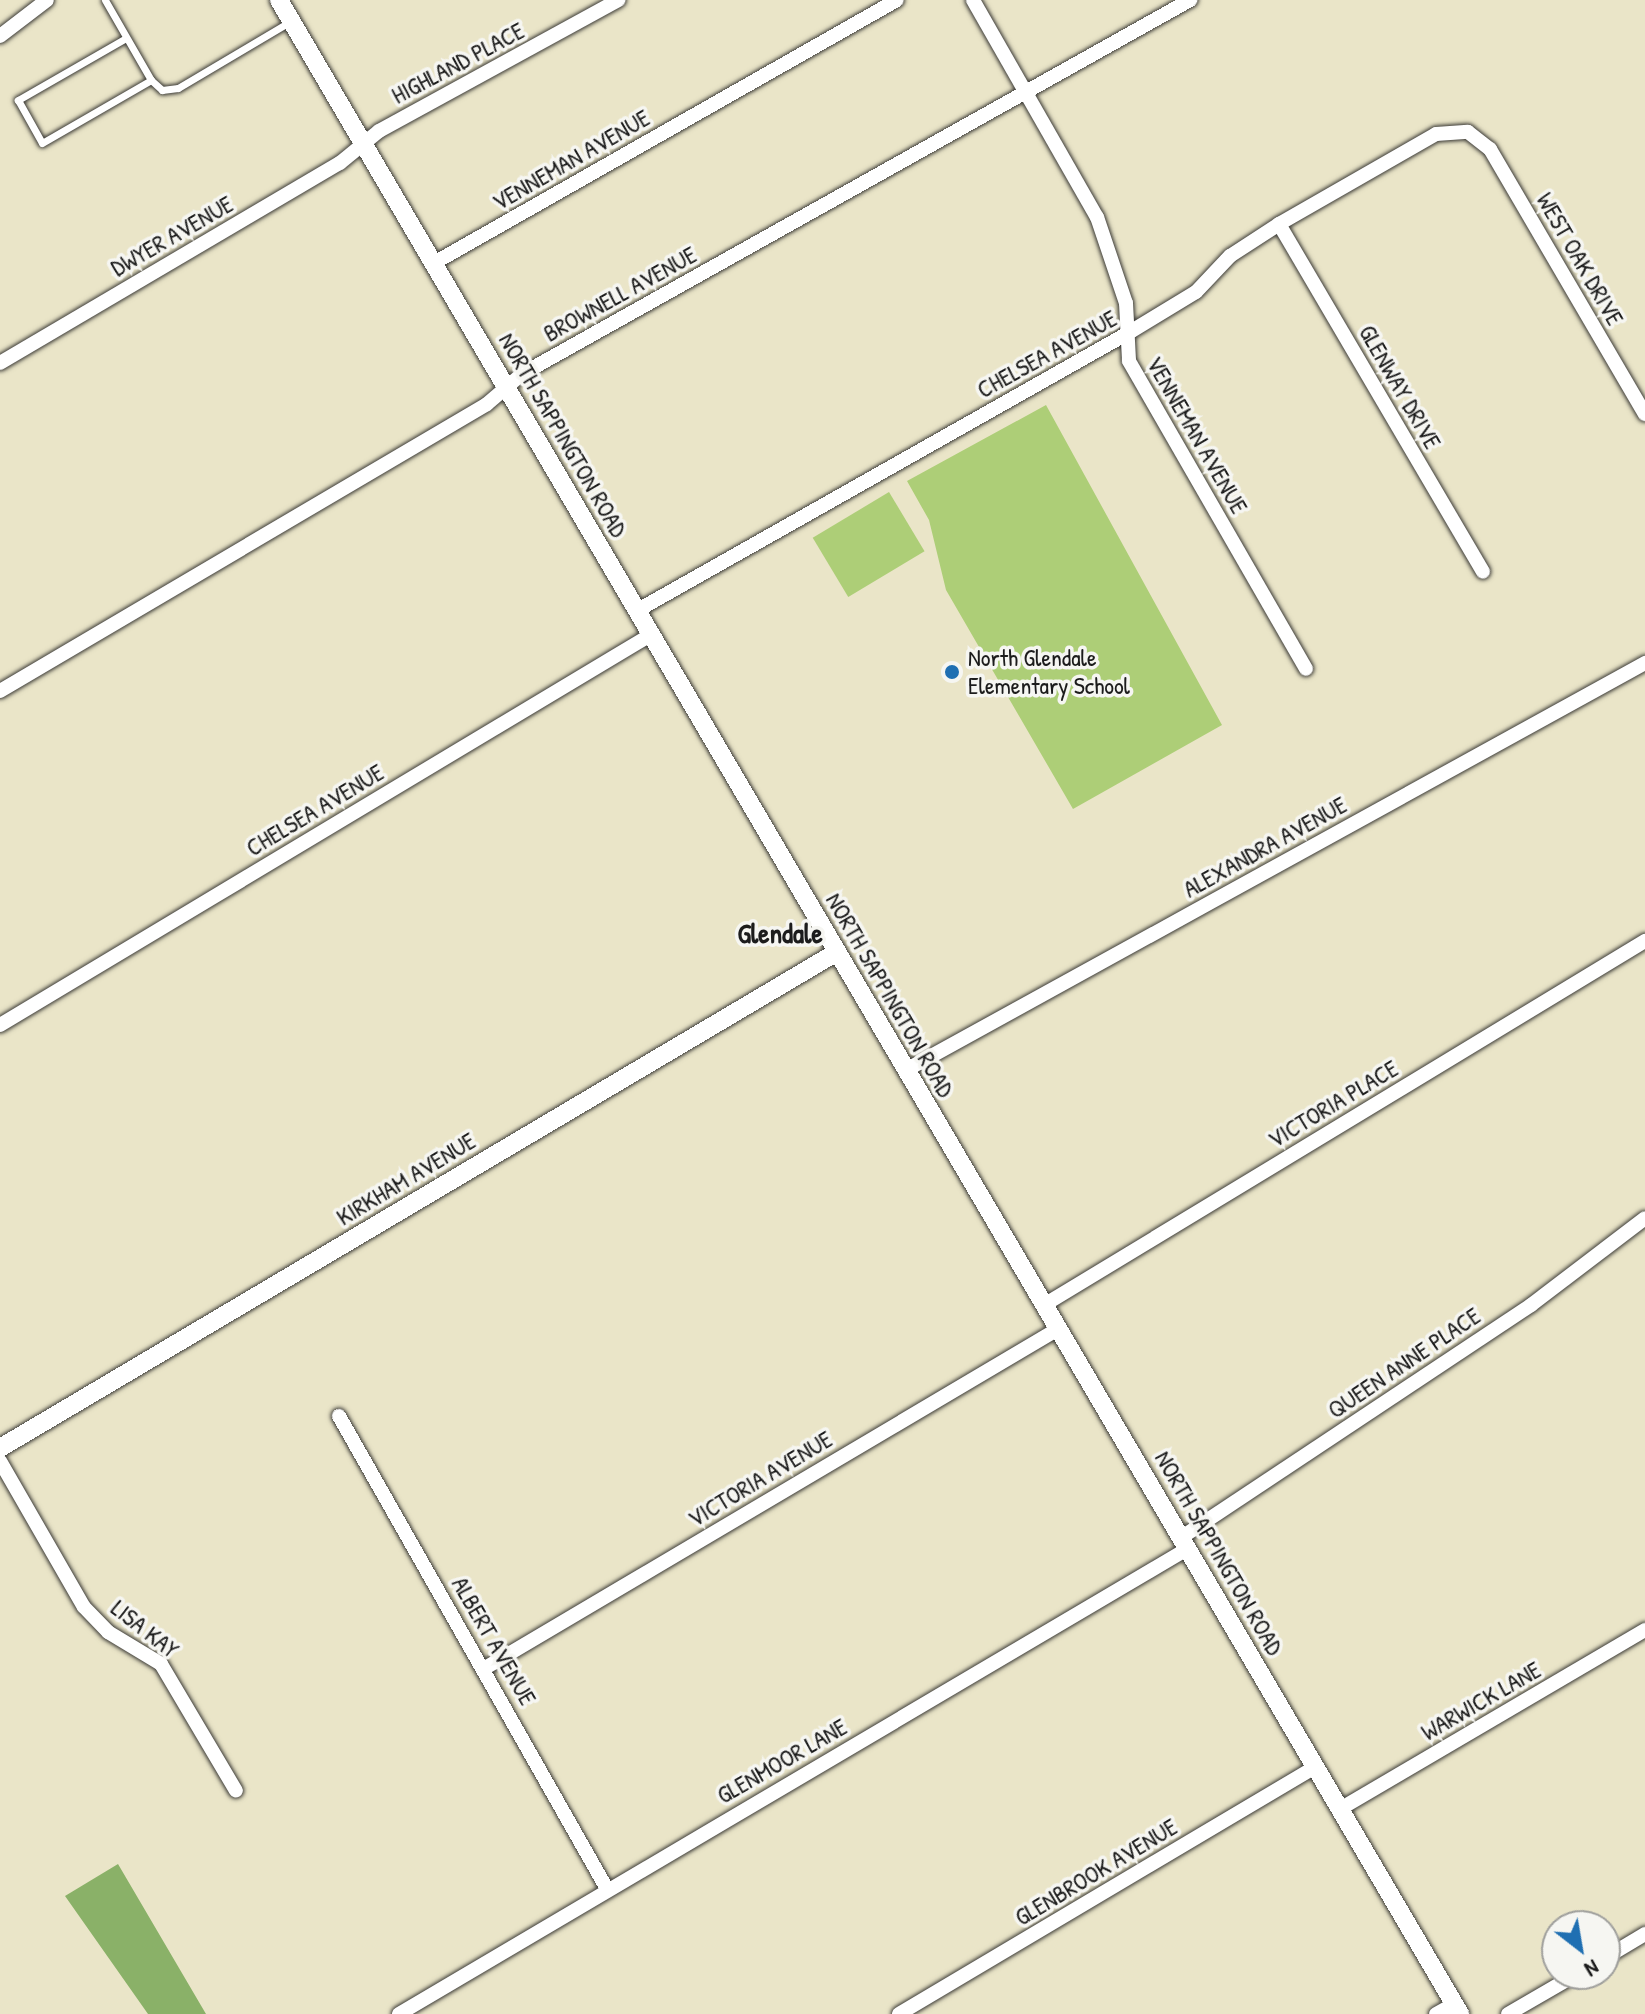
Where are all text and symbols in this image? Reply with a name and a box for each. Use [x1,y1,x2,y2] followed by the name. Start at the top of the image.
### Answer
[387,16,529,110] street label: HIGHLAND PLACE
[487,103,655,217] street label: VENNEMAN AVENUE
[1530,188,1630,330] street label: WEST OAK DRIVE
[106,189,238,283] street label: DWYER AVENUE
[539,240,701,348] street label: BROWNELL AVENUE
[972,304,1122,404] street label: CHELSEA AVENUE
[1353,320,1447,454] street label: GLENWAY DRIVE
[493,328,633,542] street label: NORTH SAPPINGTON ROAD
[1140,351,1254,519] street label: VENNEMAN AVENUE
[968,644,1130,700] place label: North Glendale Elementary School
[943,663,961,681] marker: North Glendale Elementary School
[241,758,389,862] street label: CHELSEA AVENUE
[1178,790,1352,904] street label: ALEXANDRA AVENUE
[820,888,960,1102] street label: NORTH SAPPINGTON ROAD
[737,916,823,950] district label: Glendale
[1263,1054,1403,1154] street label: VICTORIA PLACE
[331,1126,481,1232] street label: KIRKHAM AVENUE
[1322,1301,1486,1425] street label: QUEEN ANNE PLACE
[683,1425,837,1533] street label: VICTORIA AVENUE
[1149,1446,1289,1660] street label: NORTH SAPPINGTON ROAD
[446,1572,542,1710] street label: ALBERT AVENUE
[106,1594,184,1664] street label: LISA KAY
[1416,1655,1546,1747] street label: WARWICK LANE
[712,1712,852,1810] street label: GLENMOOR LANE
[1010,1812,1182,1932] street label: GLENBROOK AVENUE
[1541,1910,1621,1990] north arrow
[1580,1953,1605,1985] text: N

